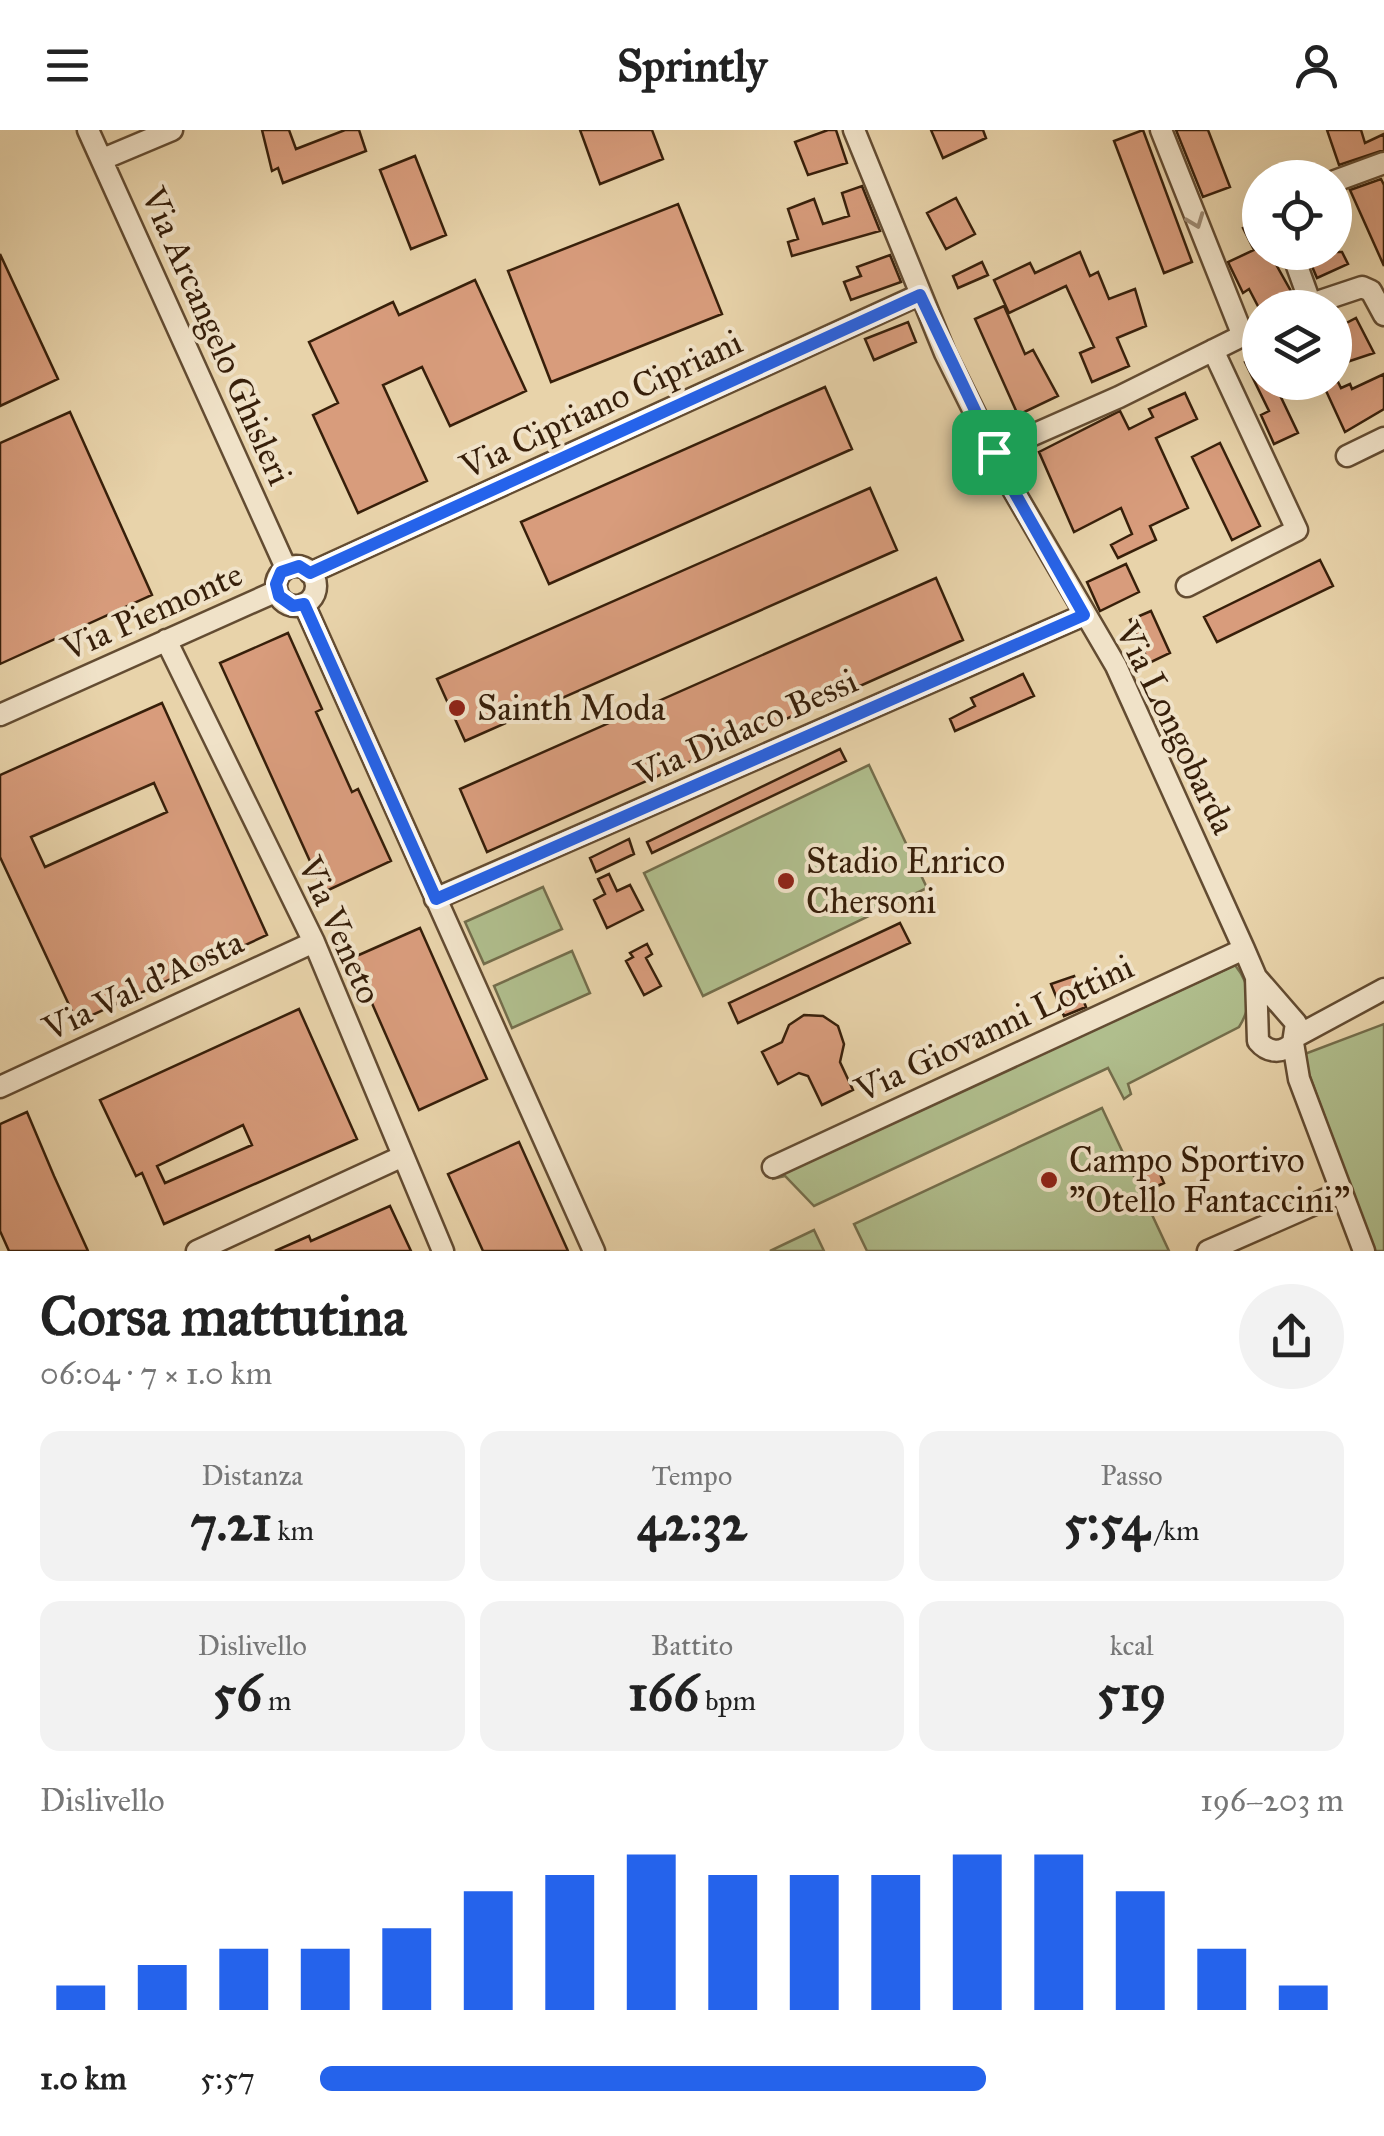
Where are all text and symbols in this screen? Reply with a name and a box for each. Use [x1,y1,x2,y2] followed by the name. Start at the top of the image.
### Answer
[40,38,95,93] icon: menu
[617,38,767,93] text: Sprintly
[1289,38,1344,93] icon: person
[1242,160,1352,400] map controls
[1242,160,1352,270] button: locate
[131,180,302,492] street label: Via Arcangelo Ghisleri
[1184,211,1204,229] one-way arrow
[1242,290,1352,400] button: layers
[453,320,749,489] street label: Via Cipriano Cipriani
[952,410,1037,495] pin
[967,425,1022,480] icon: arrive
[54,553,249,671] street label: Via Piemonte
[1105,614,1245,841] street label: Via Longobarda
[627,659,864,796] street label: Via Didaco Bessi
[477,687,666,730] place label: Sainth Moda
[446,697,468,719] marker: Sainth Moda
[806,840,1005,923] place label: Stadio Enrico Chersoni
[288,849,391,1010] street label: Via Veneto
[775,870,797,892] marker: Stadio Enrico Chersoni
[36,920,250,1051] street label: Via Val d'Aosta
[847,945,1141,1112] street label: Via Giovanni Lottini
[1069,1139,1350,1222] place label: Campo Sportivo "Otello Fantaccini"
[1038,1169,1060,1191] marker: Campo Sportivo "Otello Fantaccini"
[40,1283,406,1350] text: Corsa mattutina
[1239,1284,1344,1389] button: share
[40,1354,272,1393] text: 06:04 · 7 × 1.0 km
[201,1458,303,1493] text: Distanza
[652,1458,732,1493] text: Tempo
[1101,1458,1163,1493] text: Passo
[191,1493,271,1554] text: 7.21
[637,1493,747,1554] text: 42:32
[1064,1493,1149,1554] text: 5:54
[271,1513,314,1548] text: km
[1149,1513,1200,1548] text: /km
[198,1628,307,1663] text: Dislivello
[651,1628,733,1663] text: Battito
[1110,1628,1154,1663] text: kcal
[213,1663,262,1724] text: 56
[628,1663,699,1724] text: 166
[1097,1663,1166,1724] text: 519
[262,1683,292,1718] text: m
[699,1683,756,1718] text: bpm
[40,1781,165,1820] text: Dislivello
[1200,1781,1344,1820] text: 196–203 m
[40,2059,127,2098] text: 1.0 km
[200,2059,255,2098] text: 5:57

